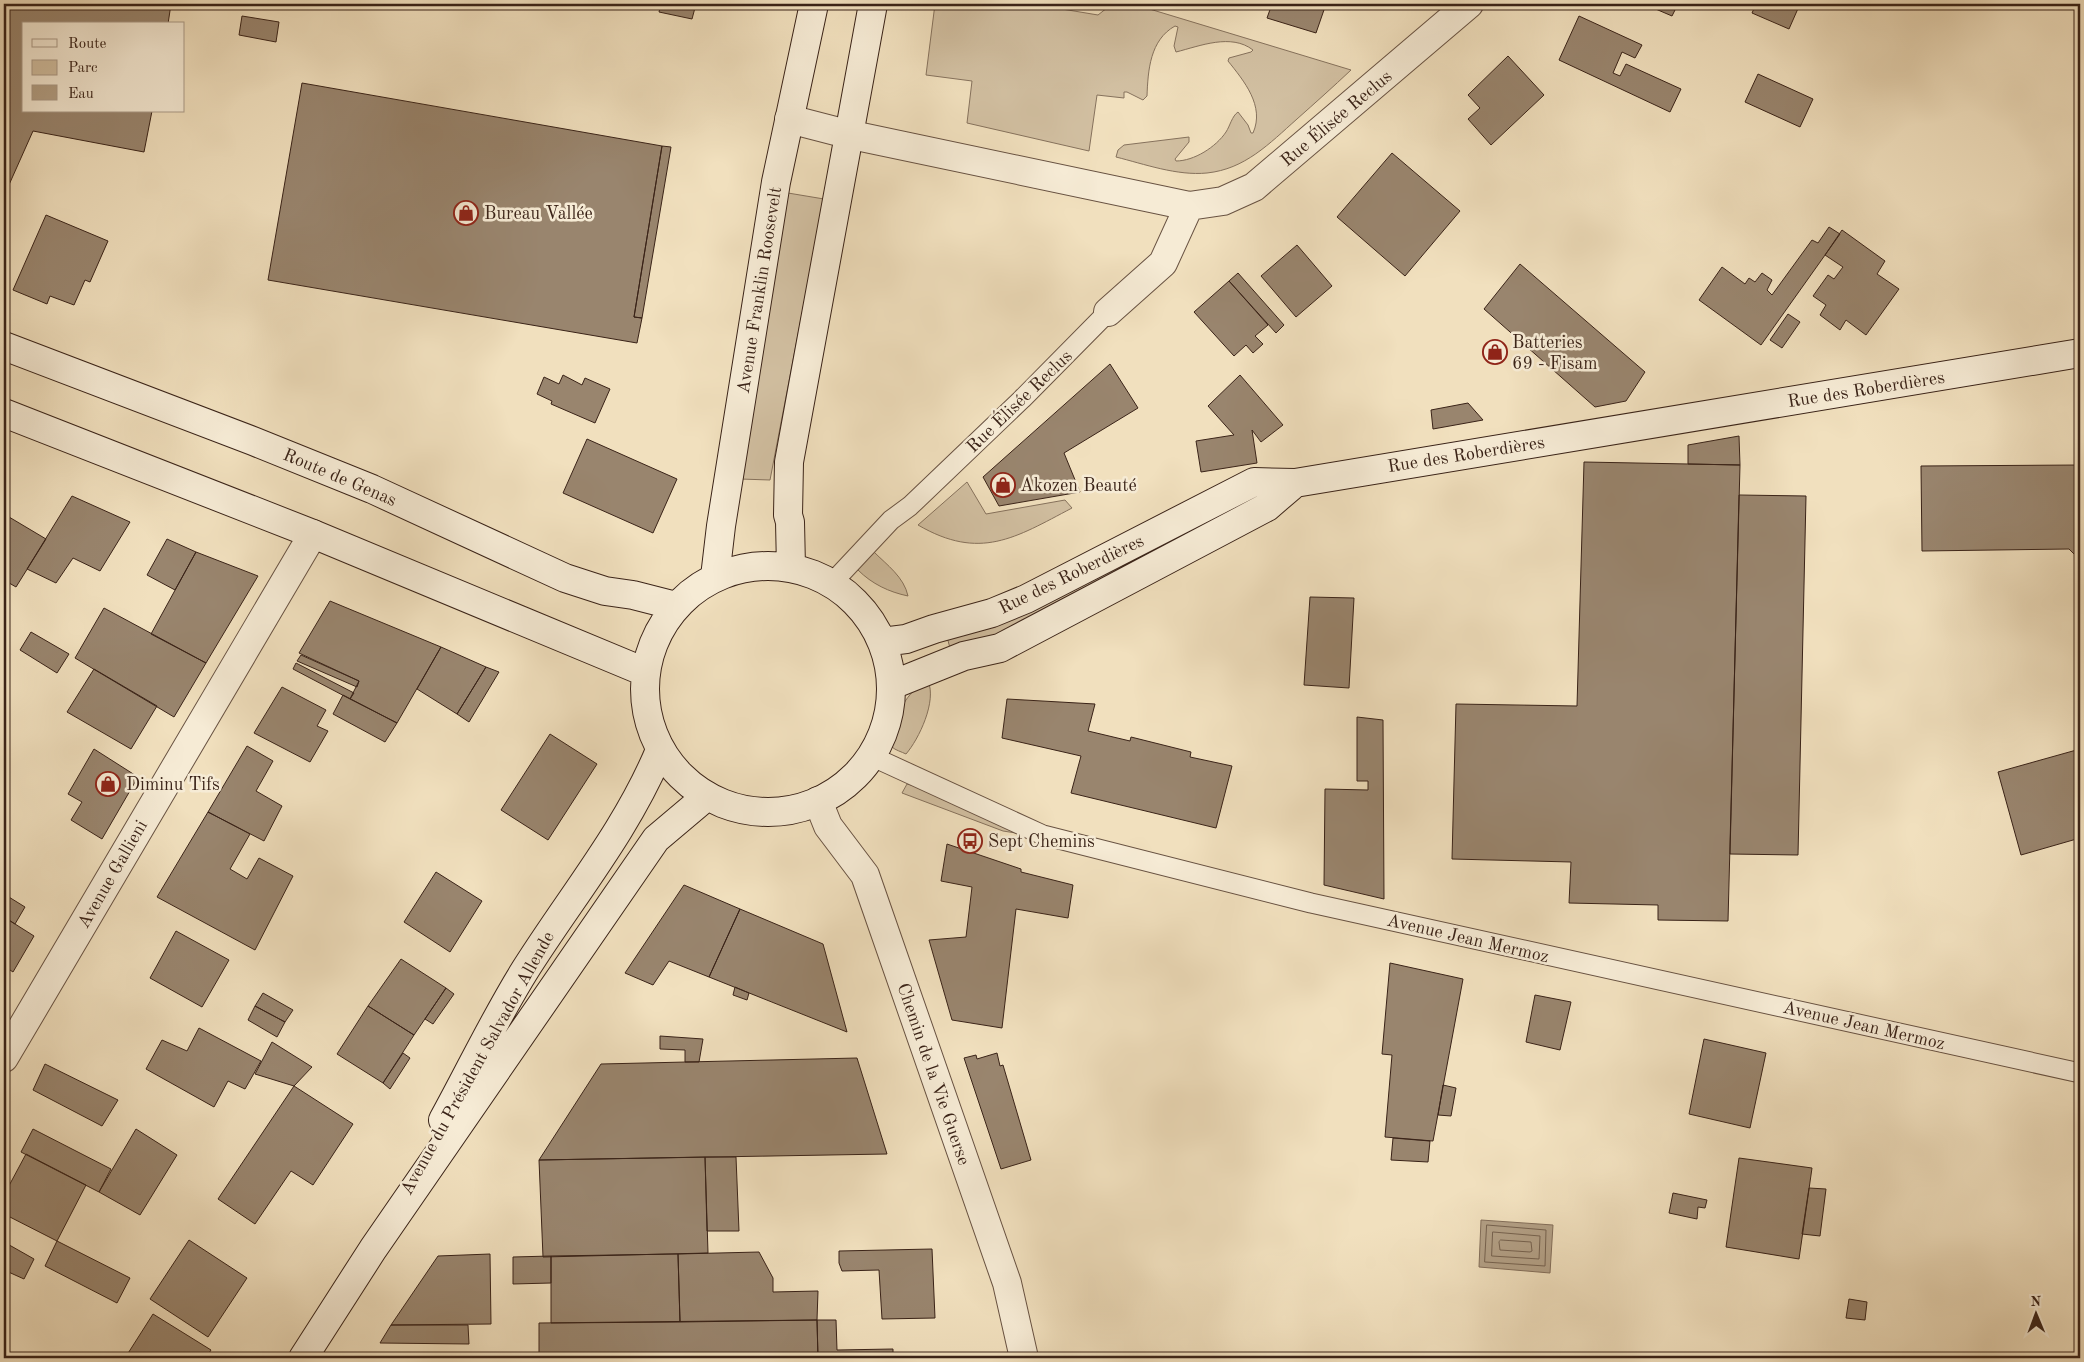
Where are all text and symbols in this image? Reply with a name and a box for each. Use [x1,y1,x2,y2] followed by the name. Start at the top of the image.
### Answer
[22,22,185,112] legend
[68,37,106,52] text: Route
[68,61,98,76] text: Parc
[1275,64,1396,170] street label: Rue Élisée Reclus
[68,87,94,102] text: Eau
[735,185,785,395] street label: Avenue Franklin Roosevelt
[453,200,479,226] shop icon: Bureau Vallée
[484,205,593,223] place label: Bureau Vallée
[1512,334,1598,373] place label: Batteries 69 - Fisam
[1482,339,1508,365] shop icon: Batteries 69 - Fisam
[961,344,1076,456] street label: Rue Élisée Reclus
[1786,369,1946,411] street label: Rue des Roberdières
[1386,434,1546,476] street label: Rue des Roberdières
[280,446,399,510] street label: Route de Genas
[990,472,1016,498] shop icon: Akozen Beauté
[1020,477,1137,495] place label: Akozen Beauté
[996,532,1147,618] street label: Rue des Roberdières
[95,771,121,797] shop icon: Diminu Tifs
[126,776,220,794] place label: Diminu Tifs
[75,817,151,932] street label: Avenue Gallieni
[957,828,983,854] bus stop icon: Sept Chemins
[988,833,1095,851] place label: Sept Chemins
[1385,912,1551,966] street label: Avenue Jean Mermoz
[398,929,558,1198] street label: Avenue du Président Salvador Allende
[893,981,973,1168] street label: Chemin de la Vie Guerse
[1781,999,1947,1053] street label: Avenue Jean Mermoz
[2012,1290,2062,1340] north arrow
[2030,1295,2042,1309] text: N

